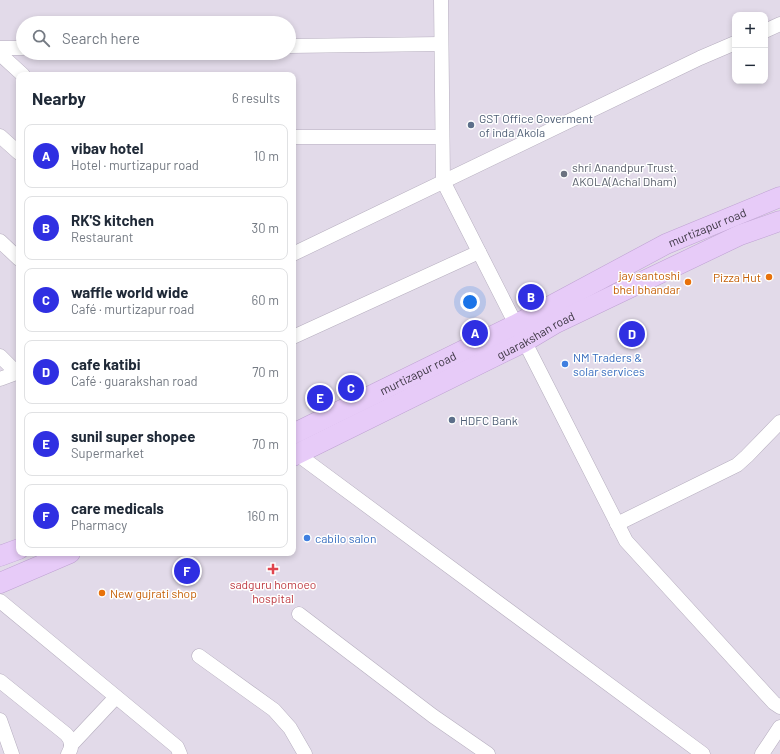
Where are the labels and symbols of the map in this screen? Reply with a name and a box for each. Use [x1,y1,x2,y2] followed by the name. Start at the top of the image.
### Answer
[479,111,593,139] place label: GST Office Goverment of inda Akola
[466,120,476,130] marker: GST Office Goverment of inda Akola
[572,160,677,188] place label: shri Anandpur Trust. AKOLA(Achal Dham)
[559,169,569,179] marker: shri Anandpur Trust. AKOLA(Achal Dham)
[666,205,748,249] street label: murtizapur road
[613,268,681,296] place label: jay santoshi bhel bhandar
[713,270,761,284] place label: Pizza Hut
[764,272,774,282] marker: Pizza Hut
[683,277,693,287] marker: jay santoshi bhel bhandar
[518,282,544,312] pin: B
[460,292,480,312] your location
[494,308,576,361] street label: guarakshan road
[462,318,488,348] pin: A
[619,319,645,349] pin: D
[377,348,458,397] street label: murtizapur road
[573,350,645,378] place label: NM Traders & solar services
[560,359,570,369] marker: NM Traders & solar services
[338,373,364,403] pin: C
[307,383,333,413] pin: E
[460,413,518,427] place label: HDFC Bank
[447,415,457,425] marker: HDFC Bank
[315,531,376,545] place label: cabilo salon
[302,533,312,543] marker: cabilo salon
[174,556,200,586] pin: F
[267,563,279,575] marker: sadguru homoeo hospital
[230,577,316,605] place label: sadguru homoeo hospital
[110,586,197,600] place label: New gujrati shop
[97,588,107,598] marker: New gujrati shop

